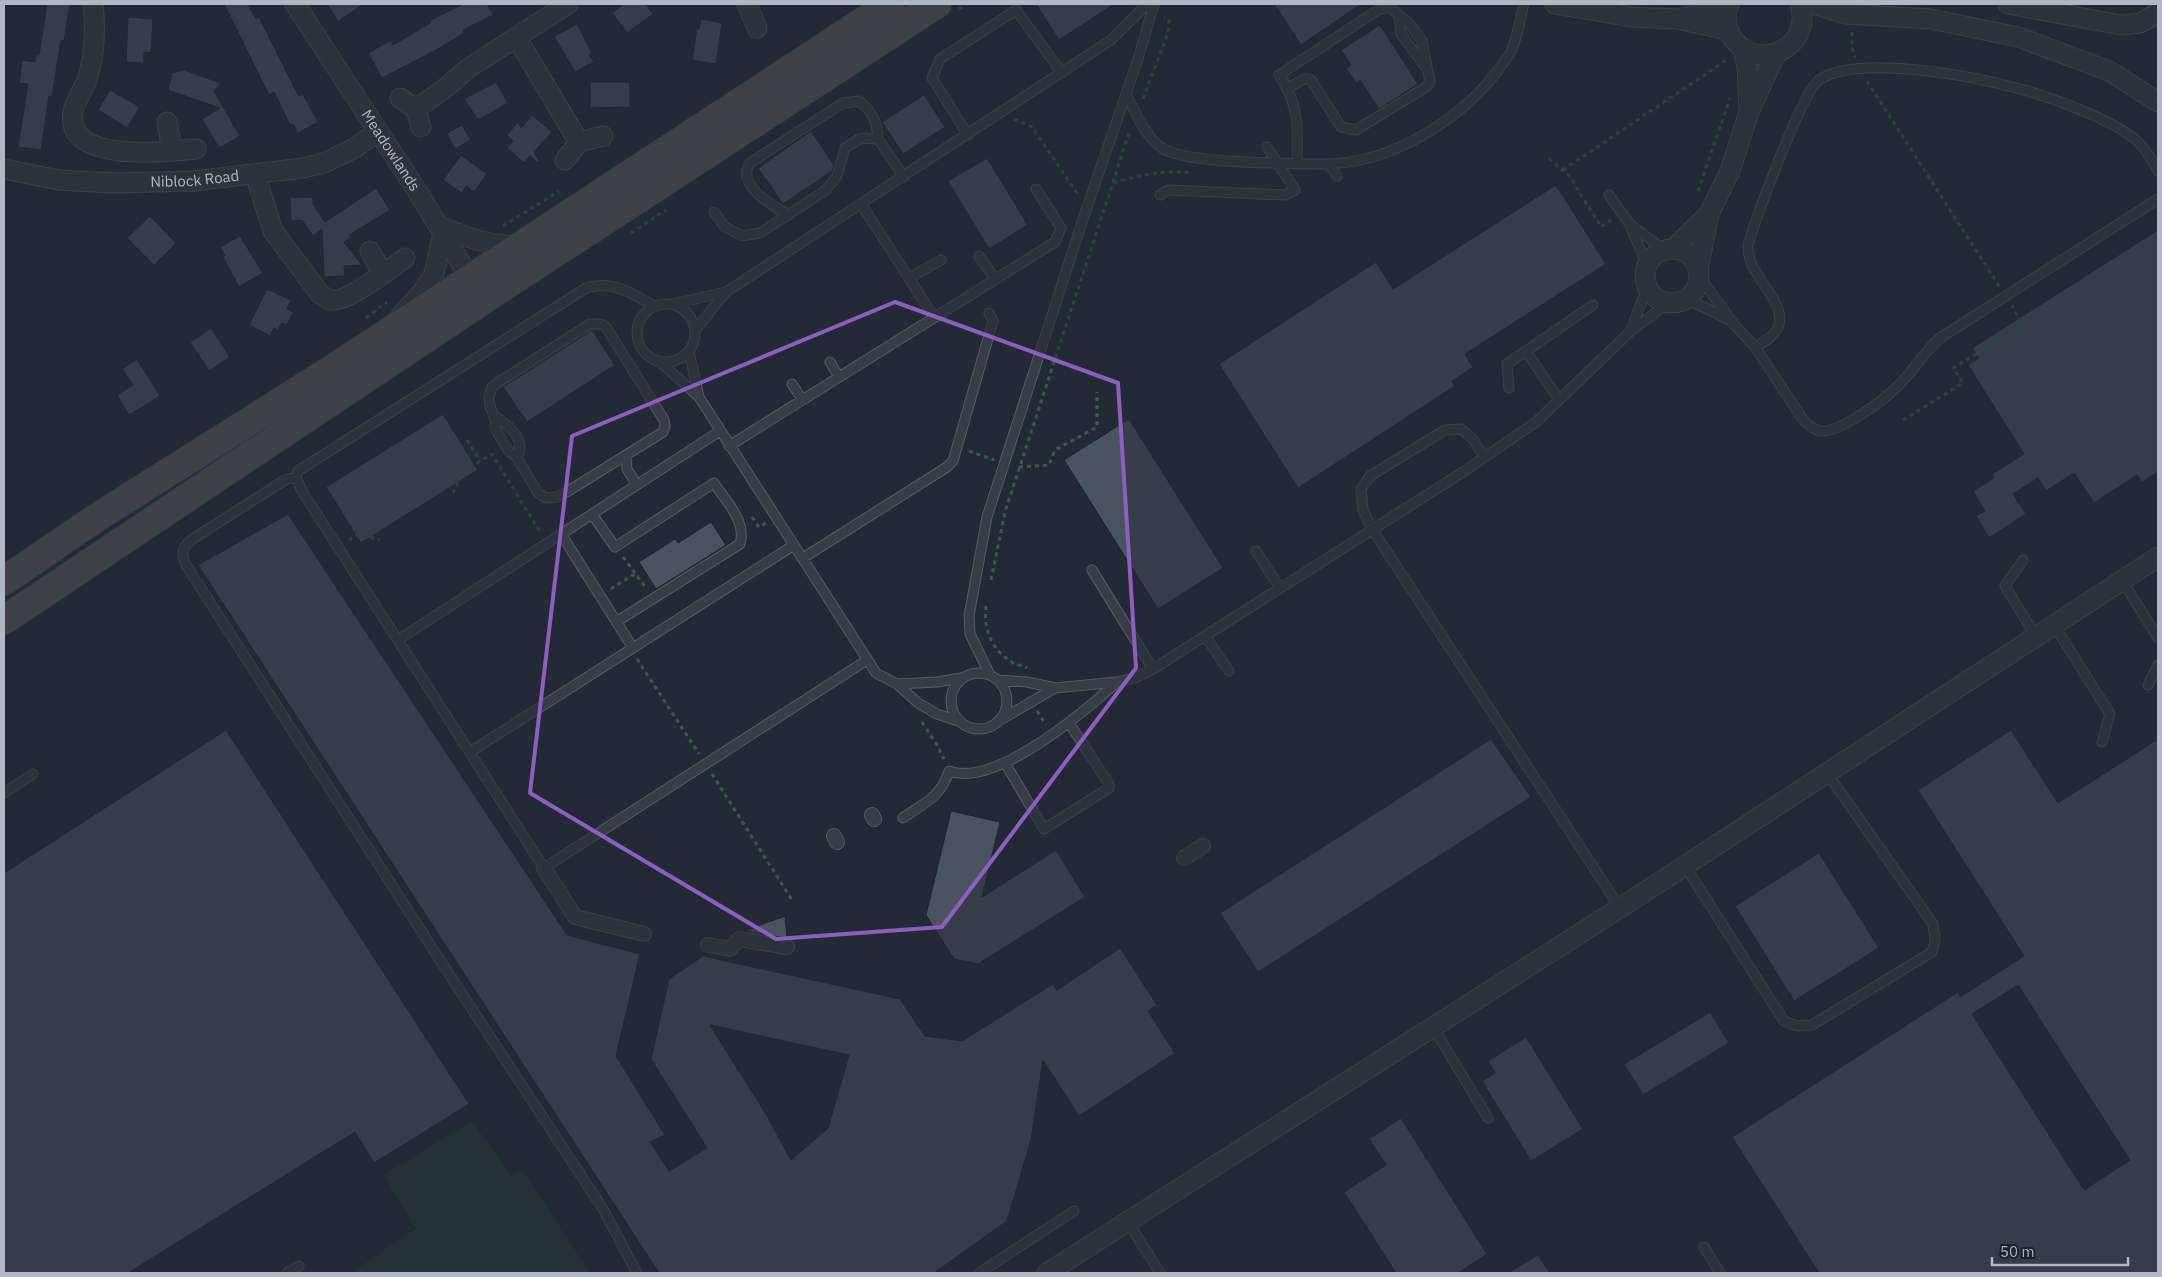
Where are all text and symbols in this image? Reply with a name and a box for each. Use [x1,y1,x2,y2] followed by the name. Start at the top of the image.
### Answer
[358,106,425,195] street label: Meadowlands
[150,166,240,191] street label: Niblock Road
[1992,1234,2128,1266] scale bar
[2000,1242,2035,1261] text: 50 m

